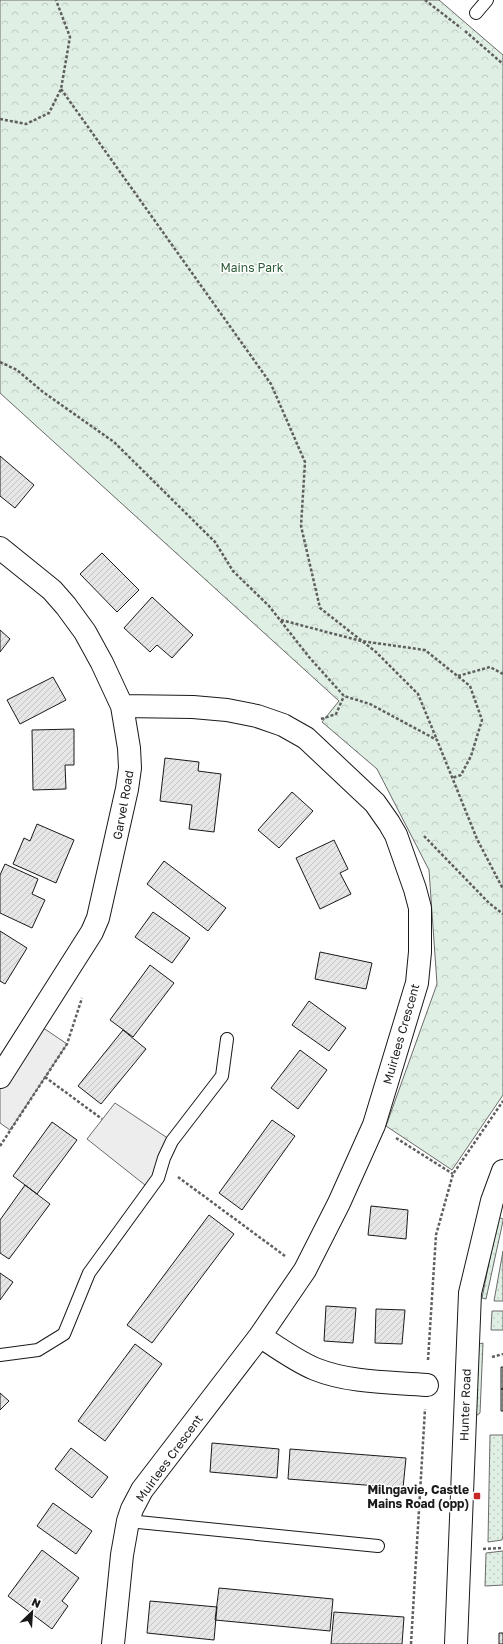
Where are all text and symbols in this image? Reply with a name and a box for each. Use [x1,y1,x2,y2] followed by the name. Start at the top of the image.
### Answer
[220,260,284,275] park label: Mains Park
[110,769,136,841] street label: Garvel Road
[379,982,423,1086] street label: Muirlees Crescent
[456,1369,474,1441] street label: Hunter Road
[132,1411,206,1505] street label: Muirlees Crescent
[367,1482,469,1511] place label: Milngavie, Castle Mains Road (opp)
[472,1491,482,1501] marker: Milngavie, Castle Mains Road (opp)
[12,1592,52,1632] north arrow
[30,1595,43,1610] text: N

